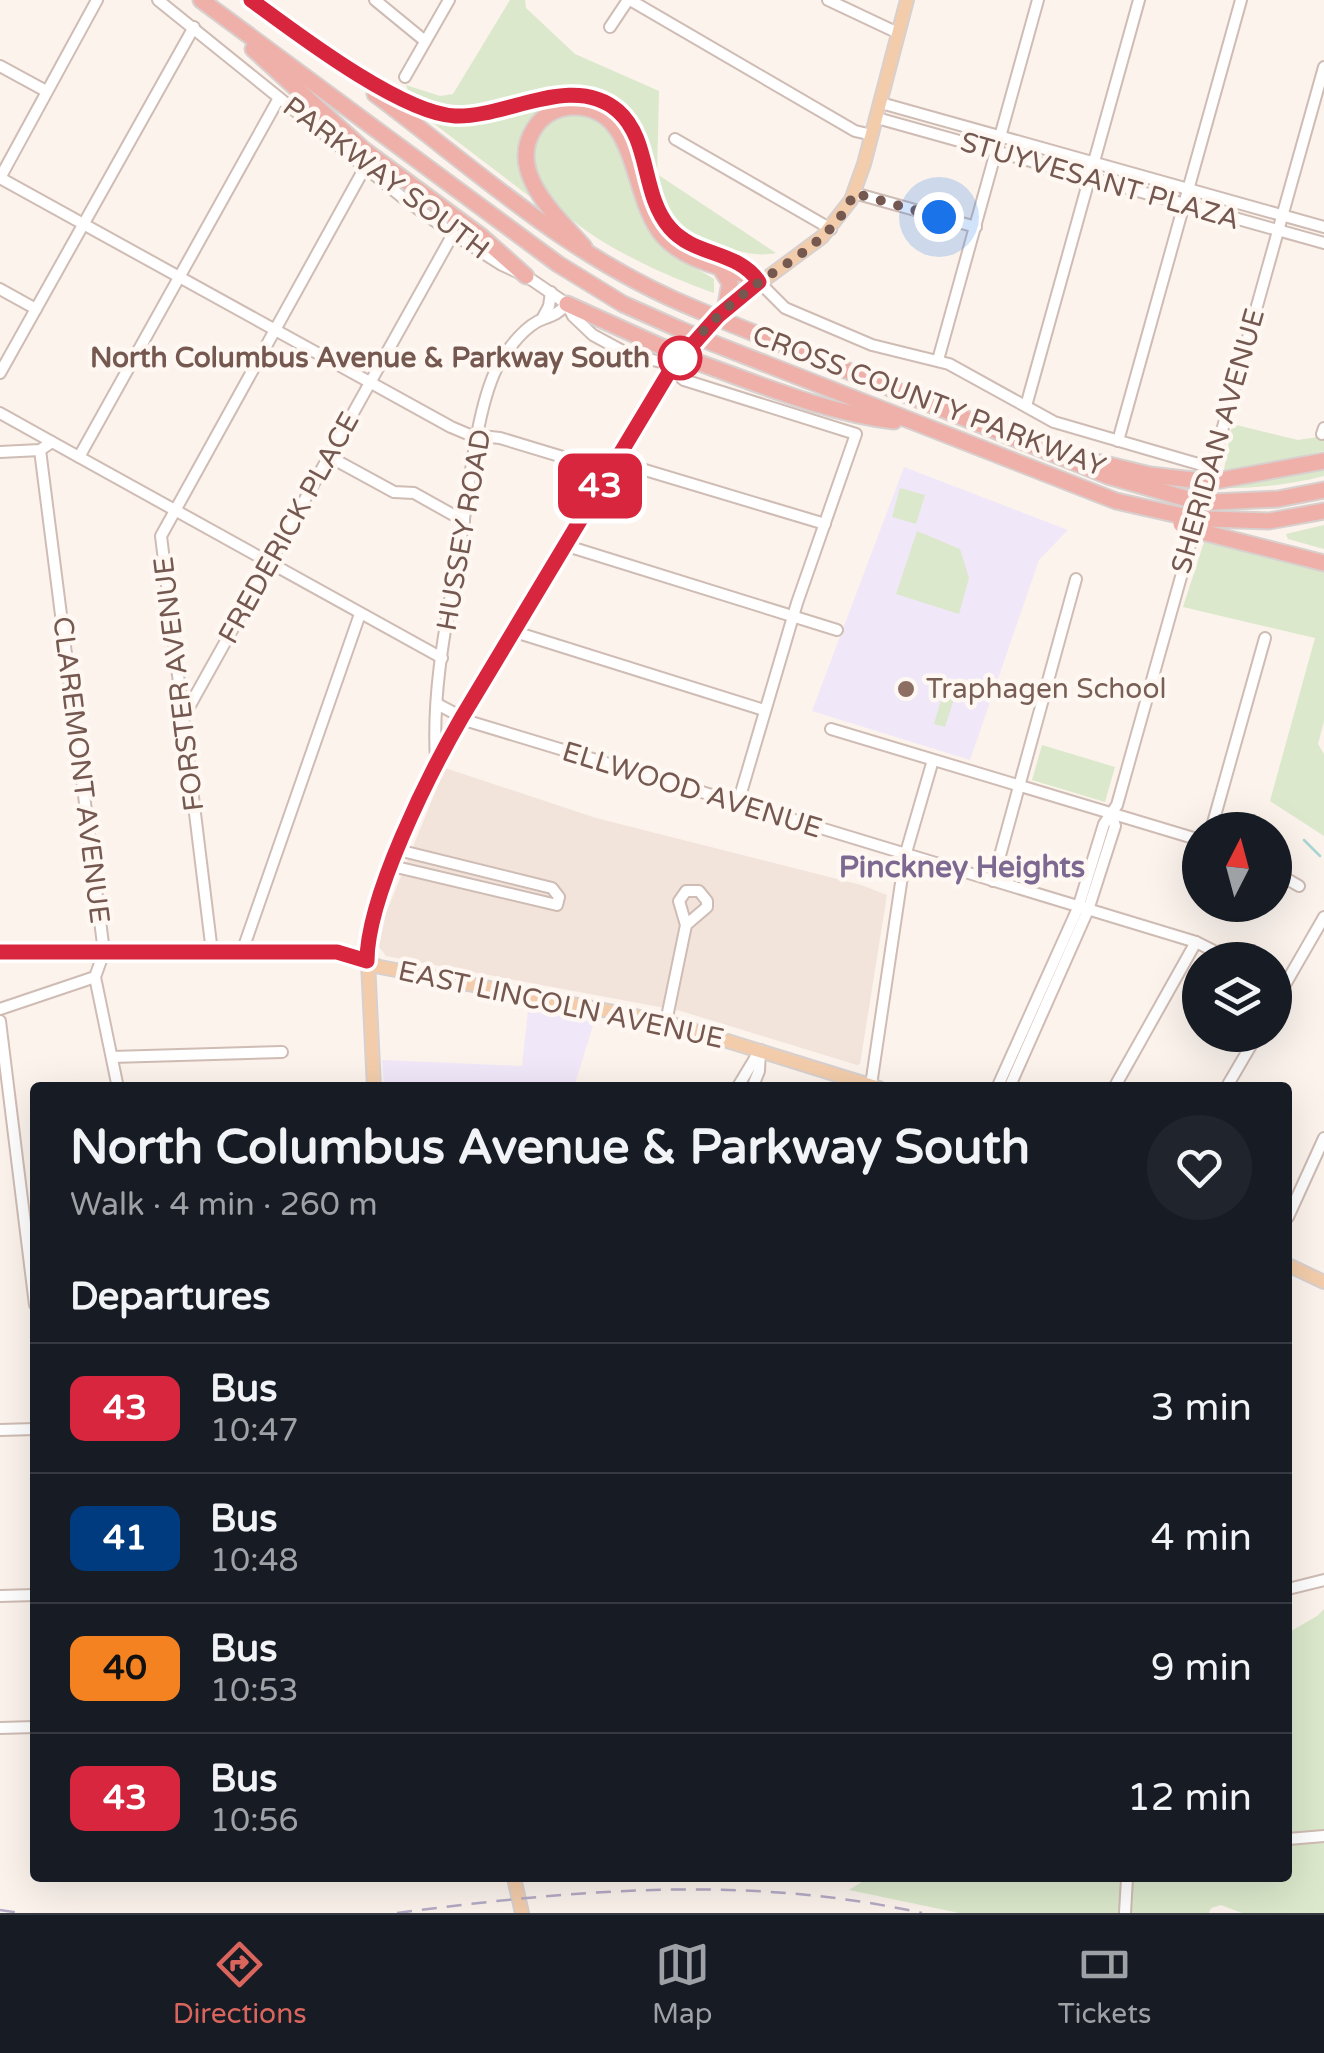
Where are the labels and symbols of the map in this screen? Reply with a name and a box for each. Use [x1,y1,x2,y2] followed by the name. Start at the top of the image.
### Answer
[276,89,496,267] street label: PARKWAY SOUTH
[956,125,1244,237] street label: STUYVESANT PLAZA
[914,192,964,242] your location
[1164,305,1272,577] street label: SHERIDAN AVENUE
[748,318,1110,484] street label: CROSS COUNTY PARKWAY
[659,337,701,379] marker: North Columbus Avenue & Parkway South
[90,341,650,375] place label: North Columbus Avenue & Parkway South
[211,406,367,650] street label: FREDERICK PLACE
[430,427,498,633] street label: HUSSEY ROAD
[555,454,645,518] line badge: 43
[147,555,211,813] street label: FORSTER AVENUE
[45,615,117,925] street label: CLAREMONT AVENUE
[926,672,1166,706] place label: Traphagen School
[895,678,917,700] marker: Traphagen School
[558,734,826,846] street label: ELLWOOD AVENUE
[1182,812,1292,922] north arrow
[839,849,1085,886] district label: Pinckney Heights
[395,954,727,1056] street label: EAST LINCOLN AVENUE

